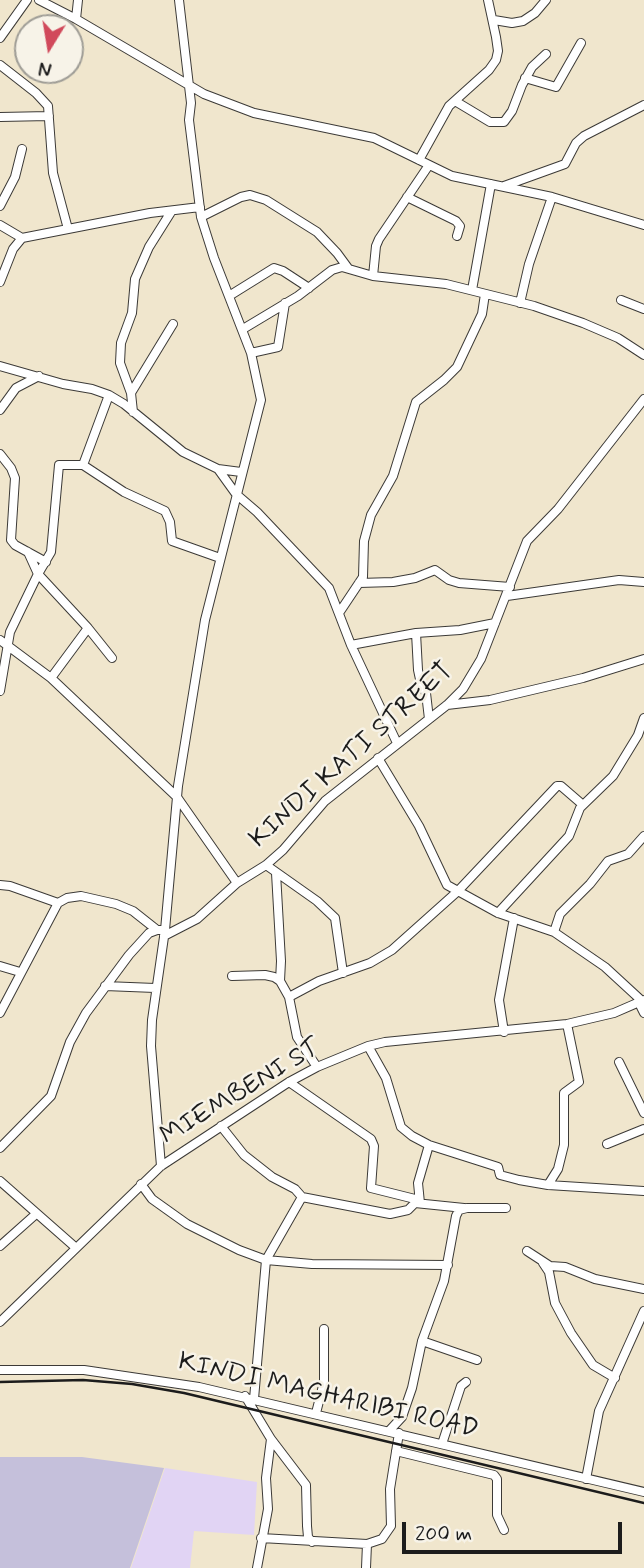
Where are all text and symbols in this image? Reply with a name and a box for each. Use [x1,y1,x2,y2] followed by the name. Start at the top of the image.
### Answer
[14,14,84,84] north arrow
[37,55,54,82] text: N
[244,656,460,856] street label: KINDI KATI STREET
[155,1033,327,1153] street label: MIEMBENI ST
[175,1347,481,1447] street label: KINDI MAGHARIBI ROAD
[406,1508,626,1552] scale bar
[415,1520,472,1548] text: 200 m

